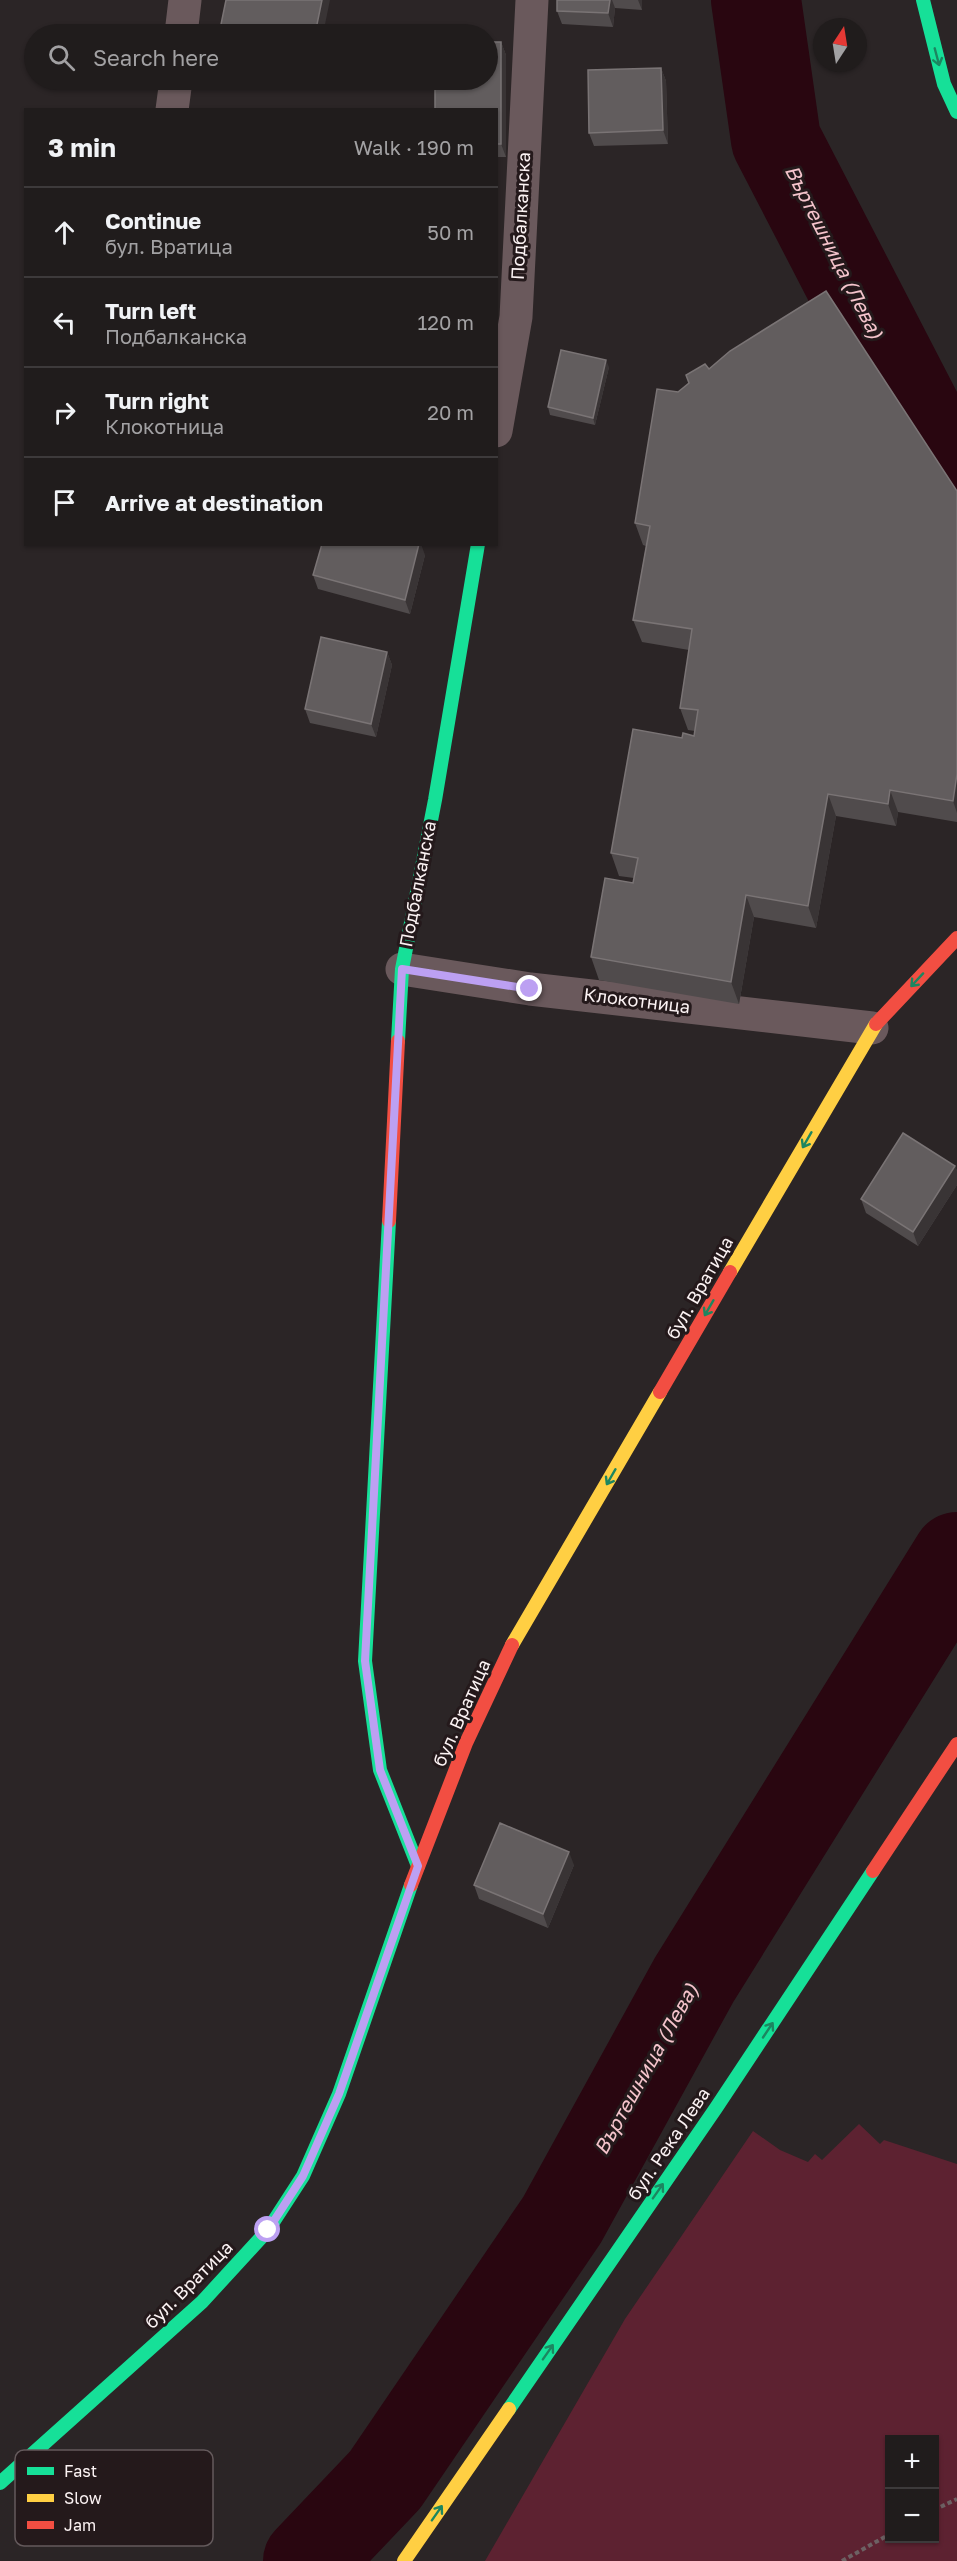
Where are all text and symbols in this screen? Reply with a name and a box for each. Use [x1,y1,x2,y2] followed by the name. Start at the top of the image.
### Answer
[813,18,867,72] north arrow
[24,24,498,90] search box
[45,41,78,74] icon: search
[93,44,219,71] text: Search here
[932,47,943,66] one-way arrow
[48,132,116,163] text: 3 min
[354,135,474,159] text: Walk · 190 m
[506,152,534,280] street label: Подбалканска
[781,161,889,343] water label: Въртешница (Лева)
[105,207,201,234] text: Continue
[48,216,81,249] icon: ahead
[427,220,474,244] text: 50 m
[105,234,233,258] text: бул. Вратица
[105,297,196,324] text: Turn left
[48,306,81,339] icon: left
[418,310,474,334] text: 120 m
[105,324,247,348] text: Подбалканска
[105,387,209,414] text: Turn right
[48,396,81,429] icon: right
[427,400,474,424] text: 20 m
[105,414,224,438] text: Клокотница
[48,486,81,519] icon: arrive
[105,489,323,516] text: Arrive at destination
[394,819,440,949] street label: Подбалканска
[910,973,924,988] one-way arrow
[516,975,542,1001] route end
[583,983,692,1017] street label: Клокотница
[800,1131,812,1148] one-way arrow
[661,1232,737,1343] street label: бул. Вратица
[702,1300,714,1317] one-way arrow
[604,1468,616,1485] one-way arrow
[428,1656,495,1770] street label: бул. Вратица
[588,1978,702,2158] water label: Въртешница (Лева)
[762,2022,774,2039] one-way arrow
[622,2083,714,2204] street label: бул. Река Лева
[652,2183,665,2200] one-way arrow
[254,2216,280,2242] route start
[140,2236,237,2333] street label: бул. Вратица
[542,2344,554,2361] one-way arrow
[885,2435,939,2543] map controls
[885,2435,939,2489] button: +
[15,2450,213,2546] legend
[64,2461,97,2481] text: Fast
[64,2488,102,2508] text: Slow
[885,2489,939,2543] button: −
[431,2504,444,2521] one-way arrow
[64,2515,96,2535] text: Jam

